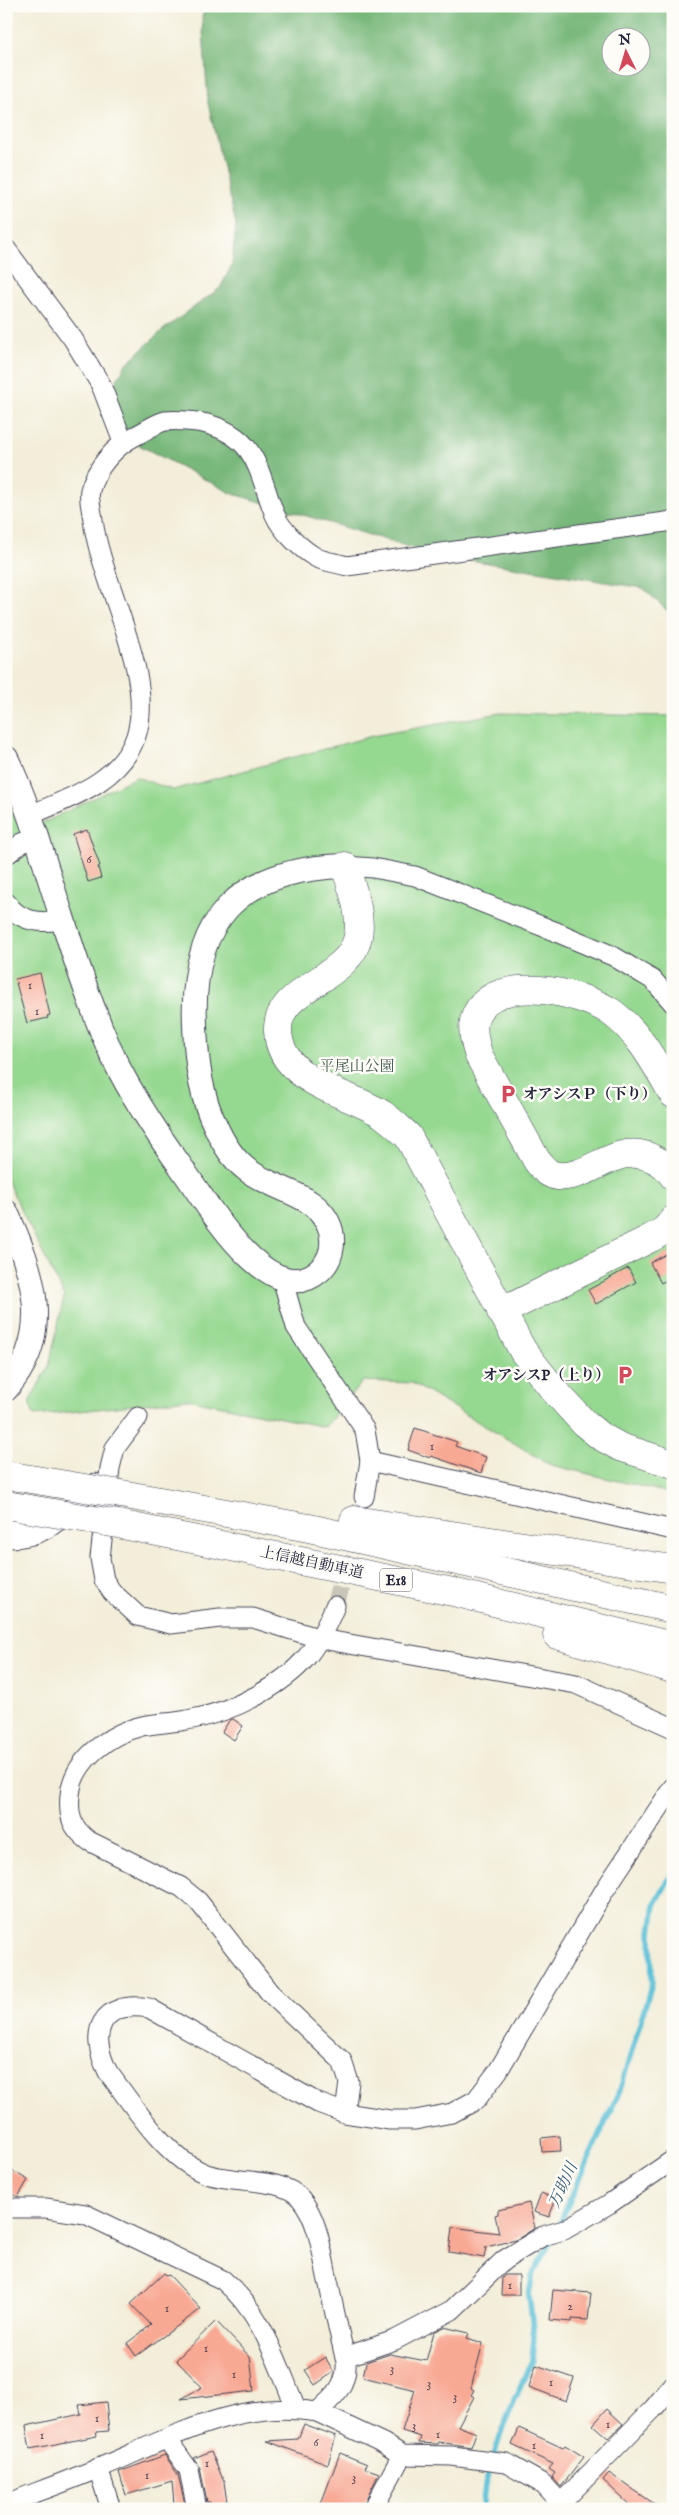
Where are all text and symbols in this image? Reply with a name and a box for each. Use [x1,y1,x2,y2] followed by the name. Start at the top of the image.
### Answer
[602,28,652,78] north arrow
[617,31,632,50] text: N
[86,852,92,867] house number: 6
[28,978,32,993] house number: 1
[35,1004,39,1019] house number: 1
[319,1057,395,1076] park label: 平尾山公園
[497,1083,519,1105] parking icon: オアシスＰ（下り）
[523,1085,657,1104] place label: オアシスＰ（下り）
[614,1364,636,1386] parking icon: オアシスP（上り）
[483,1366,610,1385] place label: オアシスP（上り）
[430,1439,434,1454] house number: 1
[259,1542,365,1583] street label: 上信越自動車道
[380,1568,412,1592] road number: E18
[545,2158,584,2212] water label: 万助川
[508,2278,512,2293] house number: 1
[567,2299,573,2314] house number: 2
[165,2301,169,2316] house number: 1
[204,2341,208,2356] house number: 1
[390,2361,394,2376] house number: 3
[232,2367,236,2382] house number: 1
[549,2375,553,2390] house number: 1
[427,2376,431,2391] house number: 3
[453,2389,457,2404] house number: 3
[95,2411,99,2426] house number: 1
[606,2417,610,2432] house number: 1
[412,2418,416,2433] house number: 3
[436,2427,440,2442] house number: 1
[40,2428,44,2443] house number: 1
[313,2435,319,2450] house number: 6
[532,2438,536,2453] house number: 1
[205,2456,209,2471] house number: 1
[145,2468,149,2483] house number: 1
[352,2470,356,2485] house number: 3

